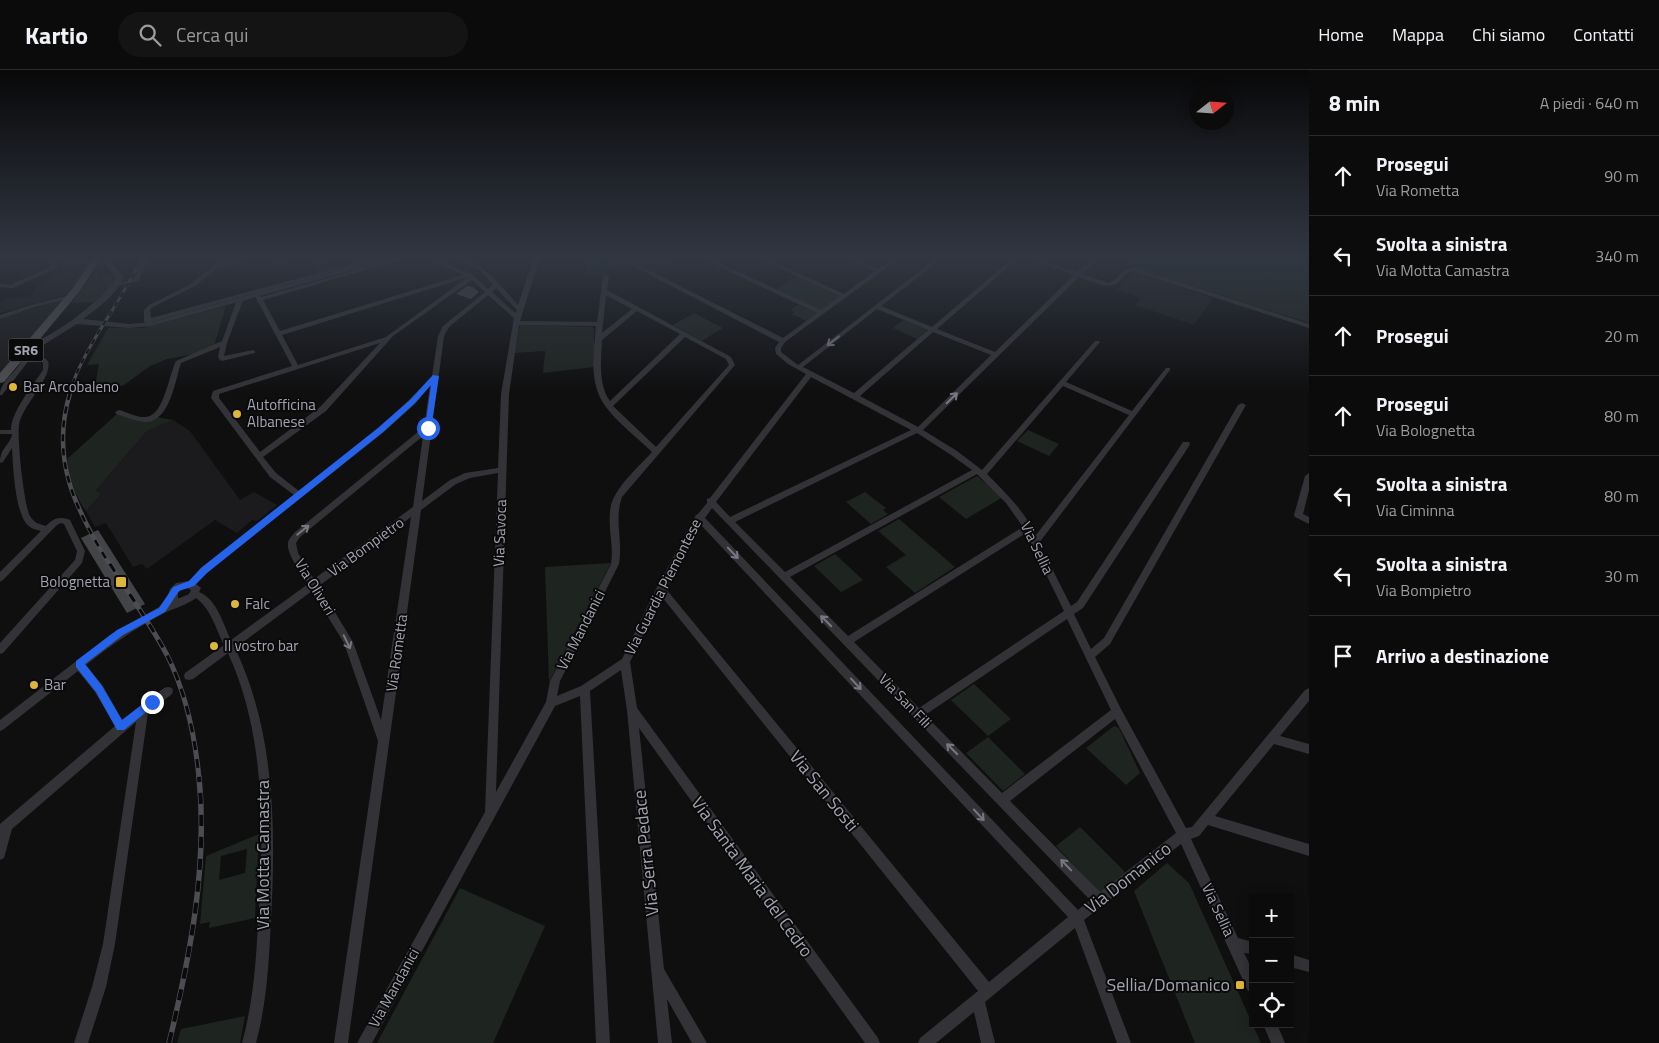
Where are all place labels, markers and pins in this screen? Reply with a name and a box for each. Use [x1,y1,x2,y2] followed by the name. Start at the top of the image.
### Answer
[23,375,119,398] place label: Bar Arcobaleno
[7,381,19,393] marker: Bar Arcobaleno
[247,393,316,433] place label: Autofficina Albanese
[231,408,243,420] marker: Autofficina Albanese
[40,570,110,593] place label: Bolognetta
[114,575,128,589] marker: Bolognetta
[245,592,270,615] place label: Falc
[229,598,241,610] marker: Falc
[224,634,299,657] place label: Il vostro bar
[208,640,220,652] marker: Il vostro bar
[44,673,66,696] place label: Bar
[28,679,40,691] marker: Bar
[1106,971,1230,998] place label: Sellia/Domanico
[1234,979,1246,991] marker: Sellia/Domanico

